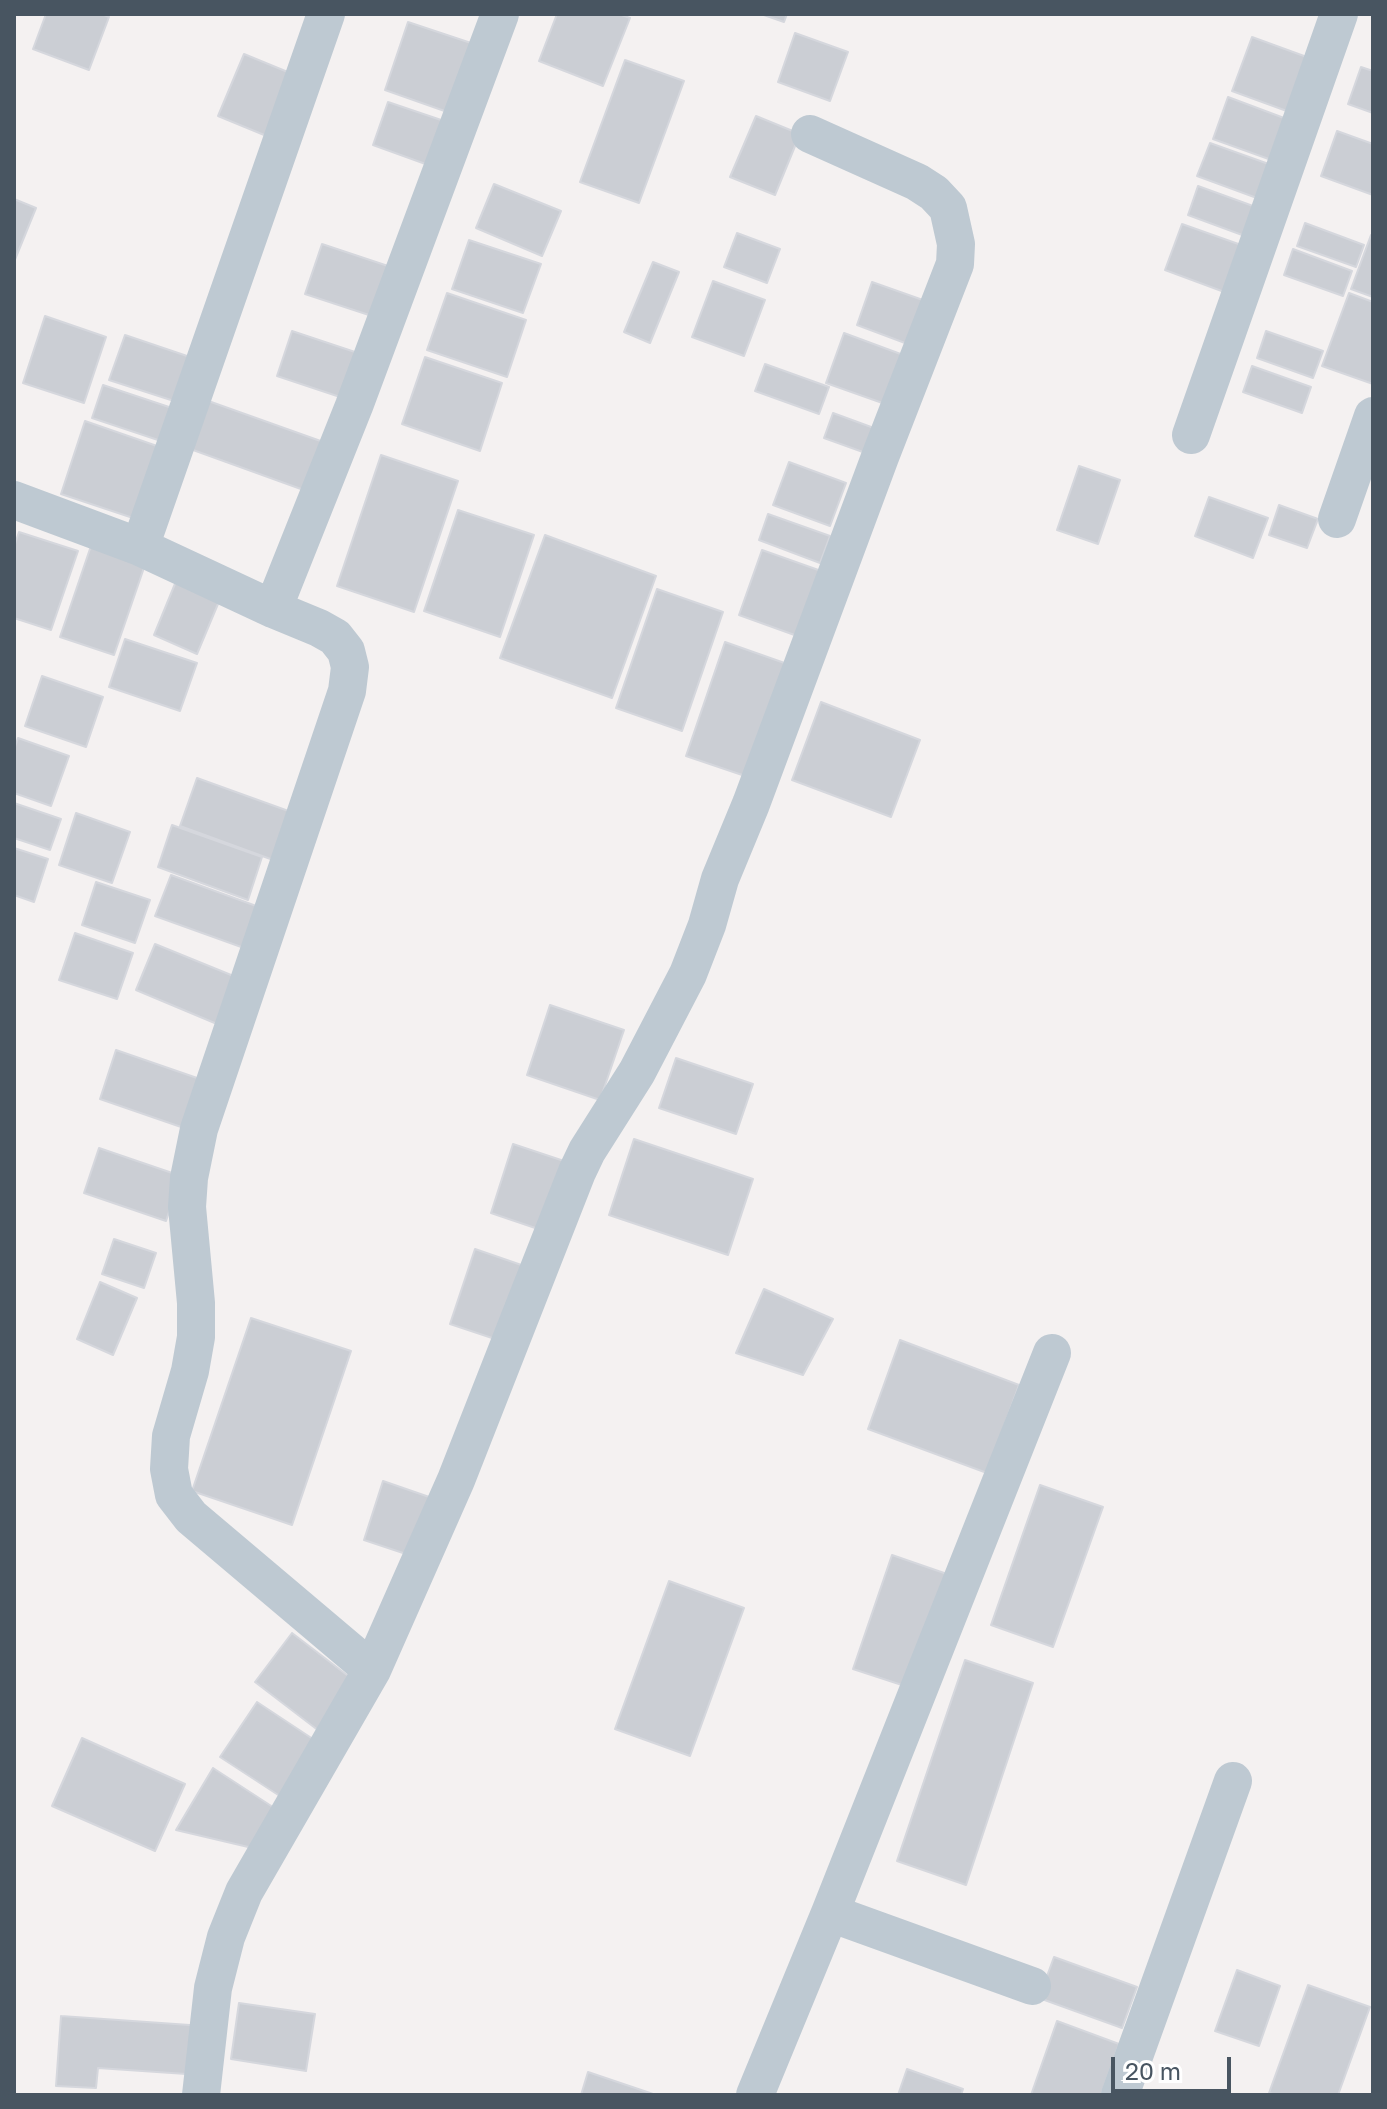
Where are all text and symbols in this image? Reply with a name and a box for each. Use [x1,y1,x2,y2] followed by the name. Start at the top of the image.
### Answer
[1115,2041,1235,2091] scale bar
[1125,2056,1181,2085] text: 20 m

